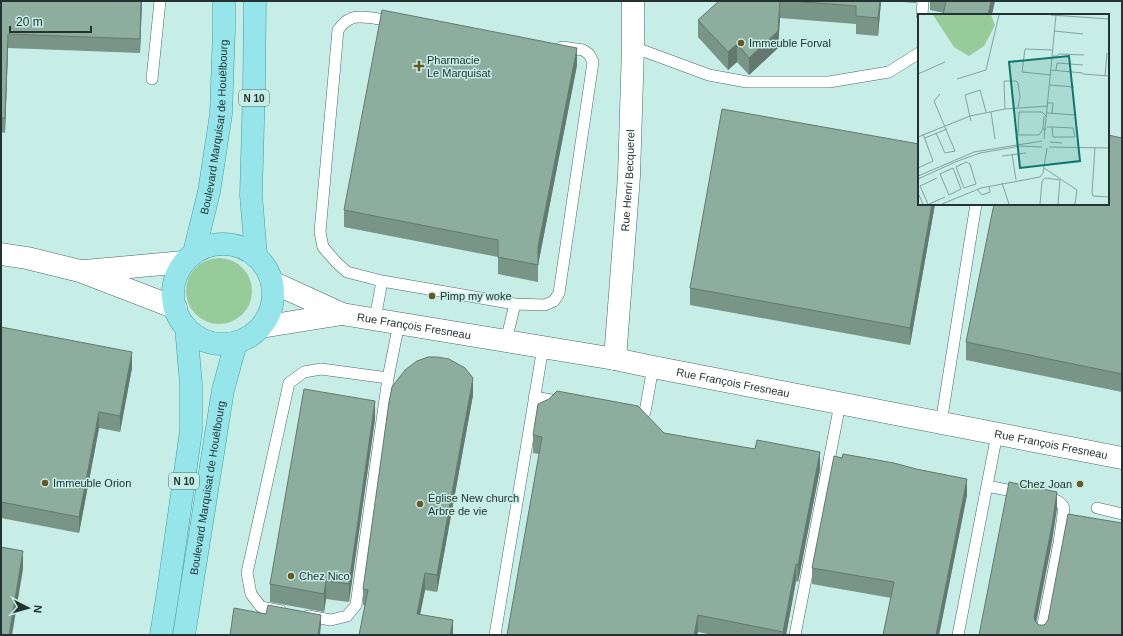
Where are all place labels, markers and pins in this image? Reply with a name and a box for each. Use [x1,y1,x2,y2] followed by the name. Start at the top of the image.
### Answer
[749,37,831,49] place label: Immeuble Forval
[736,38,746,48] marker: Immeuble Forval
[427,54,491,79] place label: Pharmacie Le Marquisat
[414,61,424,71] marker: Pharmacie Le Marquisat
[440,290,512,302] place label: Pimp my woke
[427,291,437,301] marker: Pimp my woke
[53,477,131,489] place label: Immeuble Orion
[40,478,50,488] marker: Immeuble Orion
[1019,478,1072,490] place label: Chez Joan
[1075,479,1085,489] marker: Chez Joan
[428,492,519,517] place label: Église New church Arbre de vie
[415,499,425,509] marker: Église New church Arbre de vie
[299,570,350,582] place label: Chez Nico
[286,571,296,581] marker: Chez Nico

